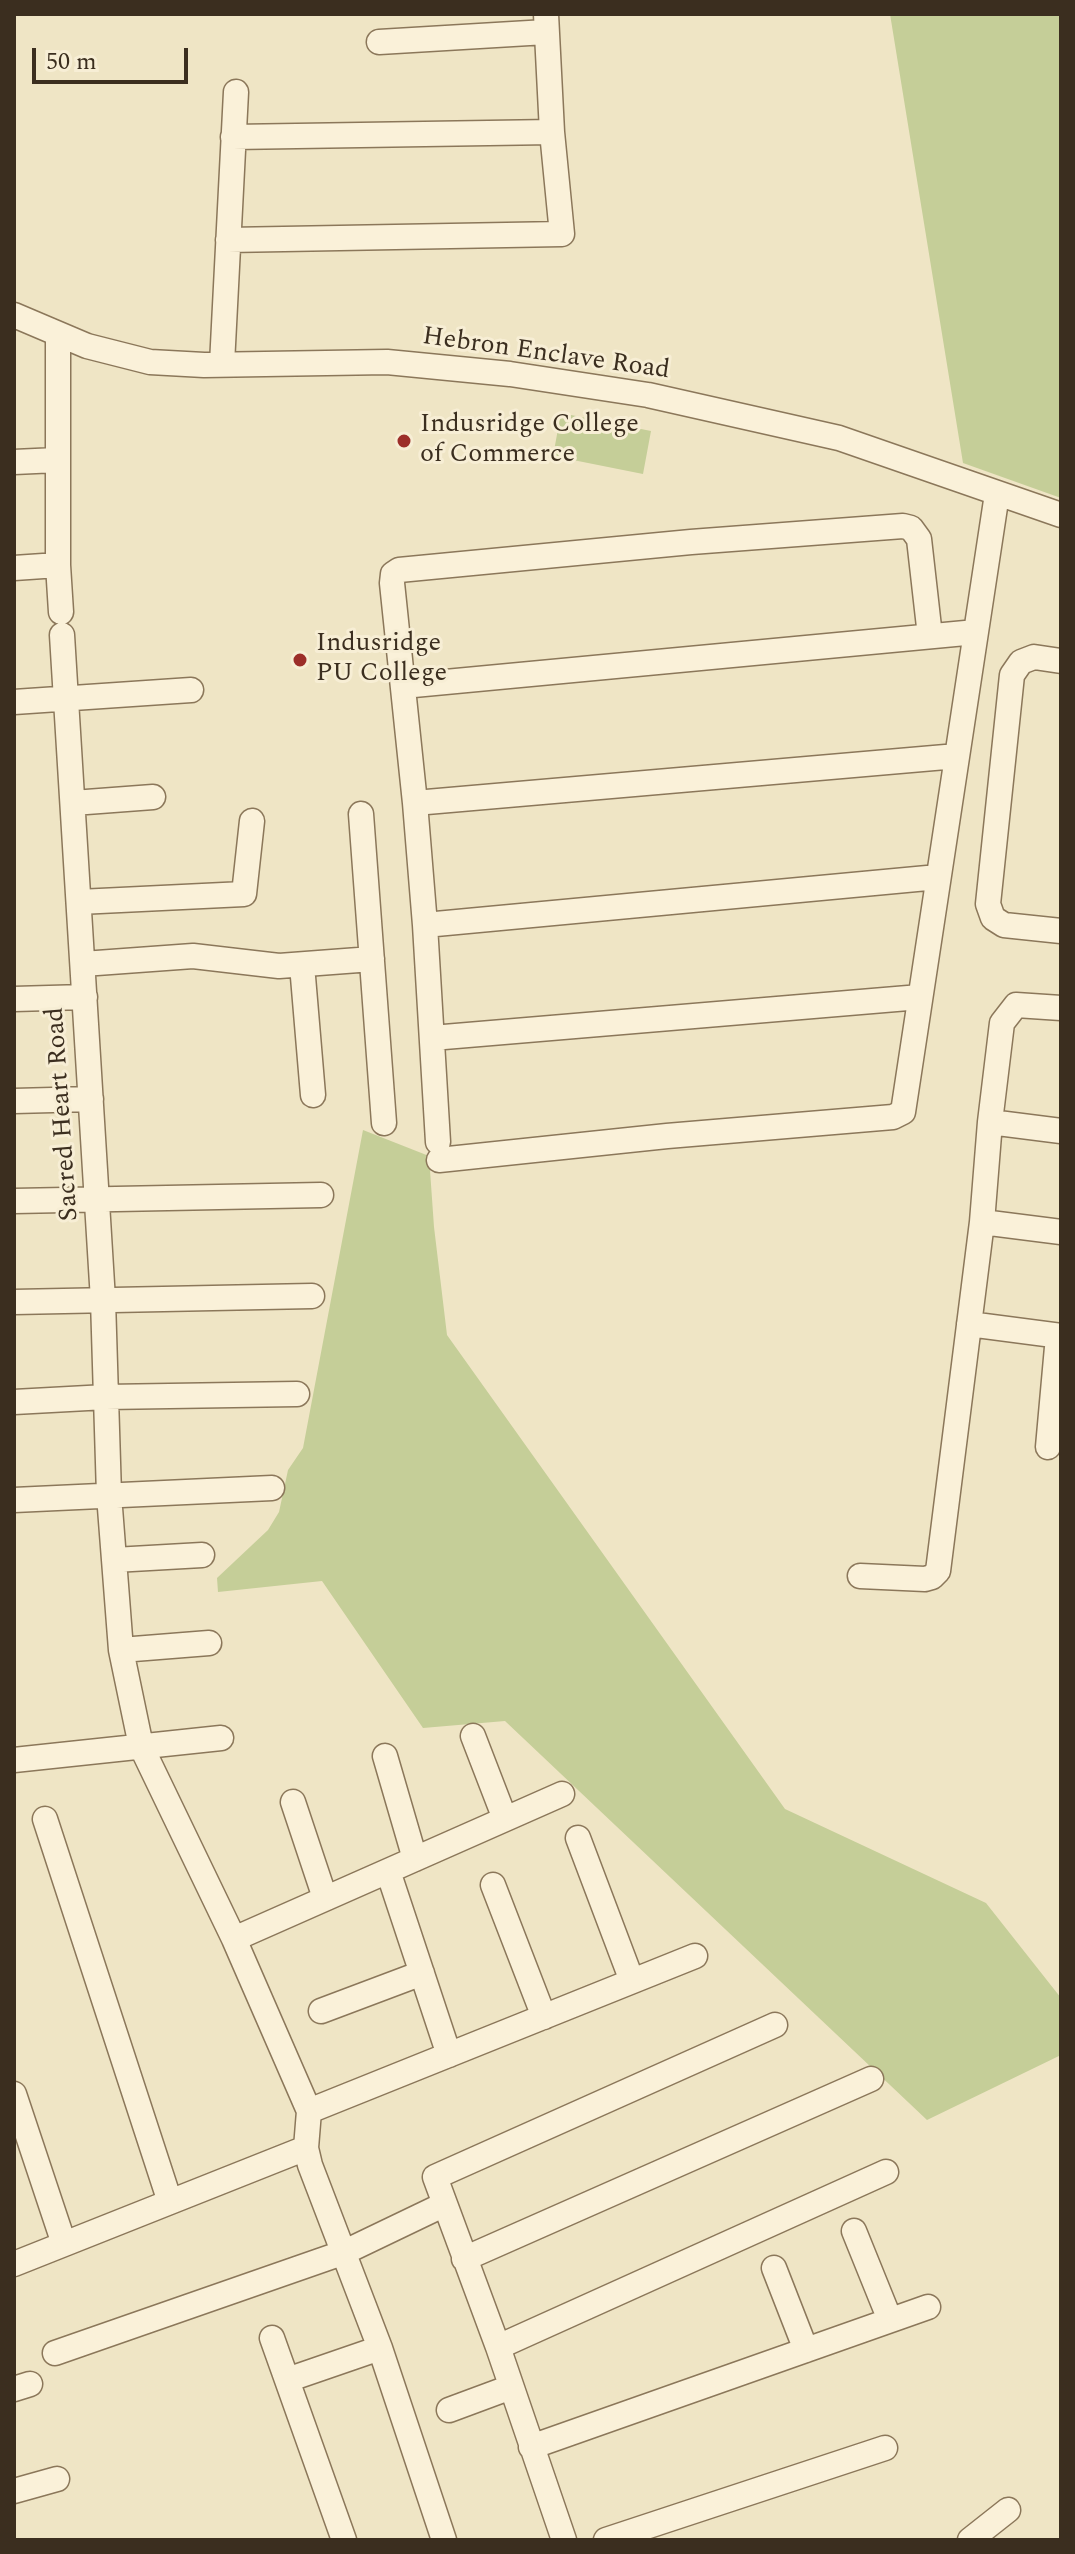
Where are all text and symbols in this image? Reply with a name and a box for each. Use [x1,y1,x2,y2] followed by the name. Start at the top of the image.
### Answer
[36,32,192,82] scale bar
[46,44,97,80] text: 50 m
[420,322,672,388] street label: Hebron Enclave Road
[420,410,639,472] place label: Indusridge College of Commerce
[395,432,413,450] marker: Indusridge College of Commerce
[316,629,447,690] place label: Indusridge PU College
[291,651,309,669] marker: Indusridge PU College
[41,1006,87,1222] street label: Sacred Heart Road

